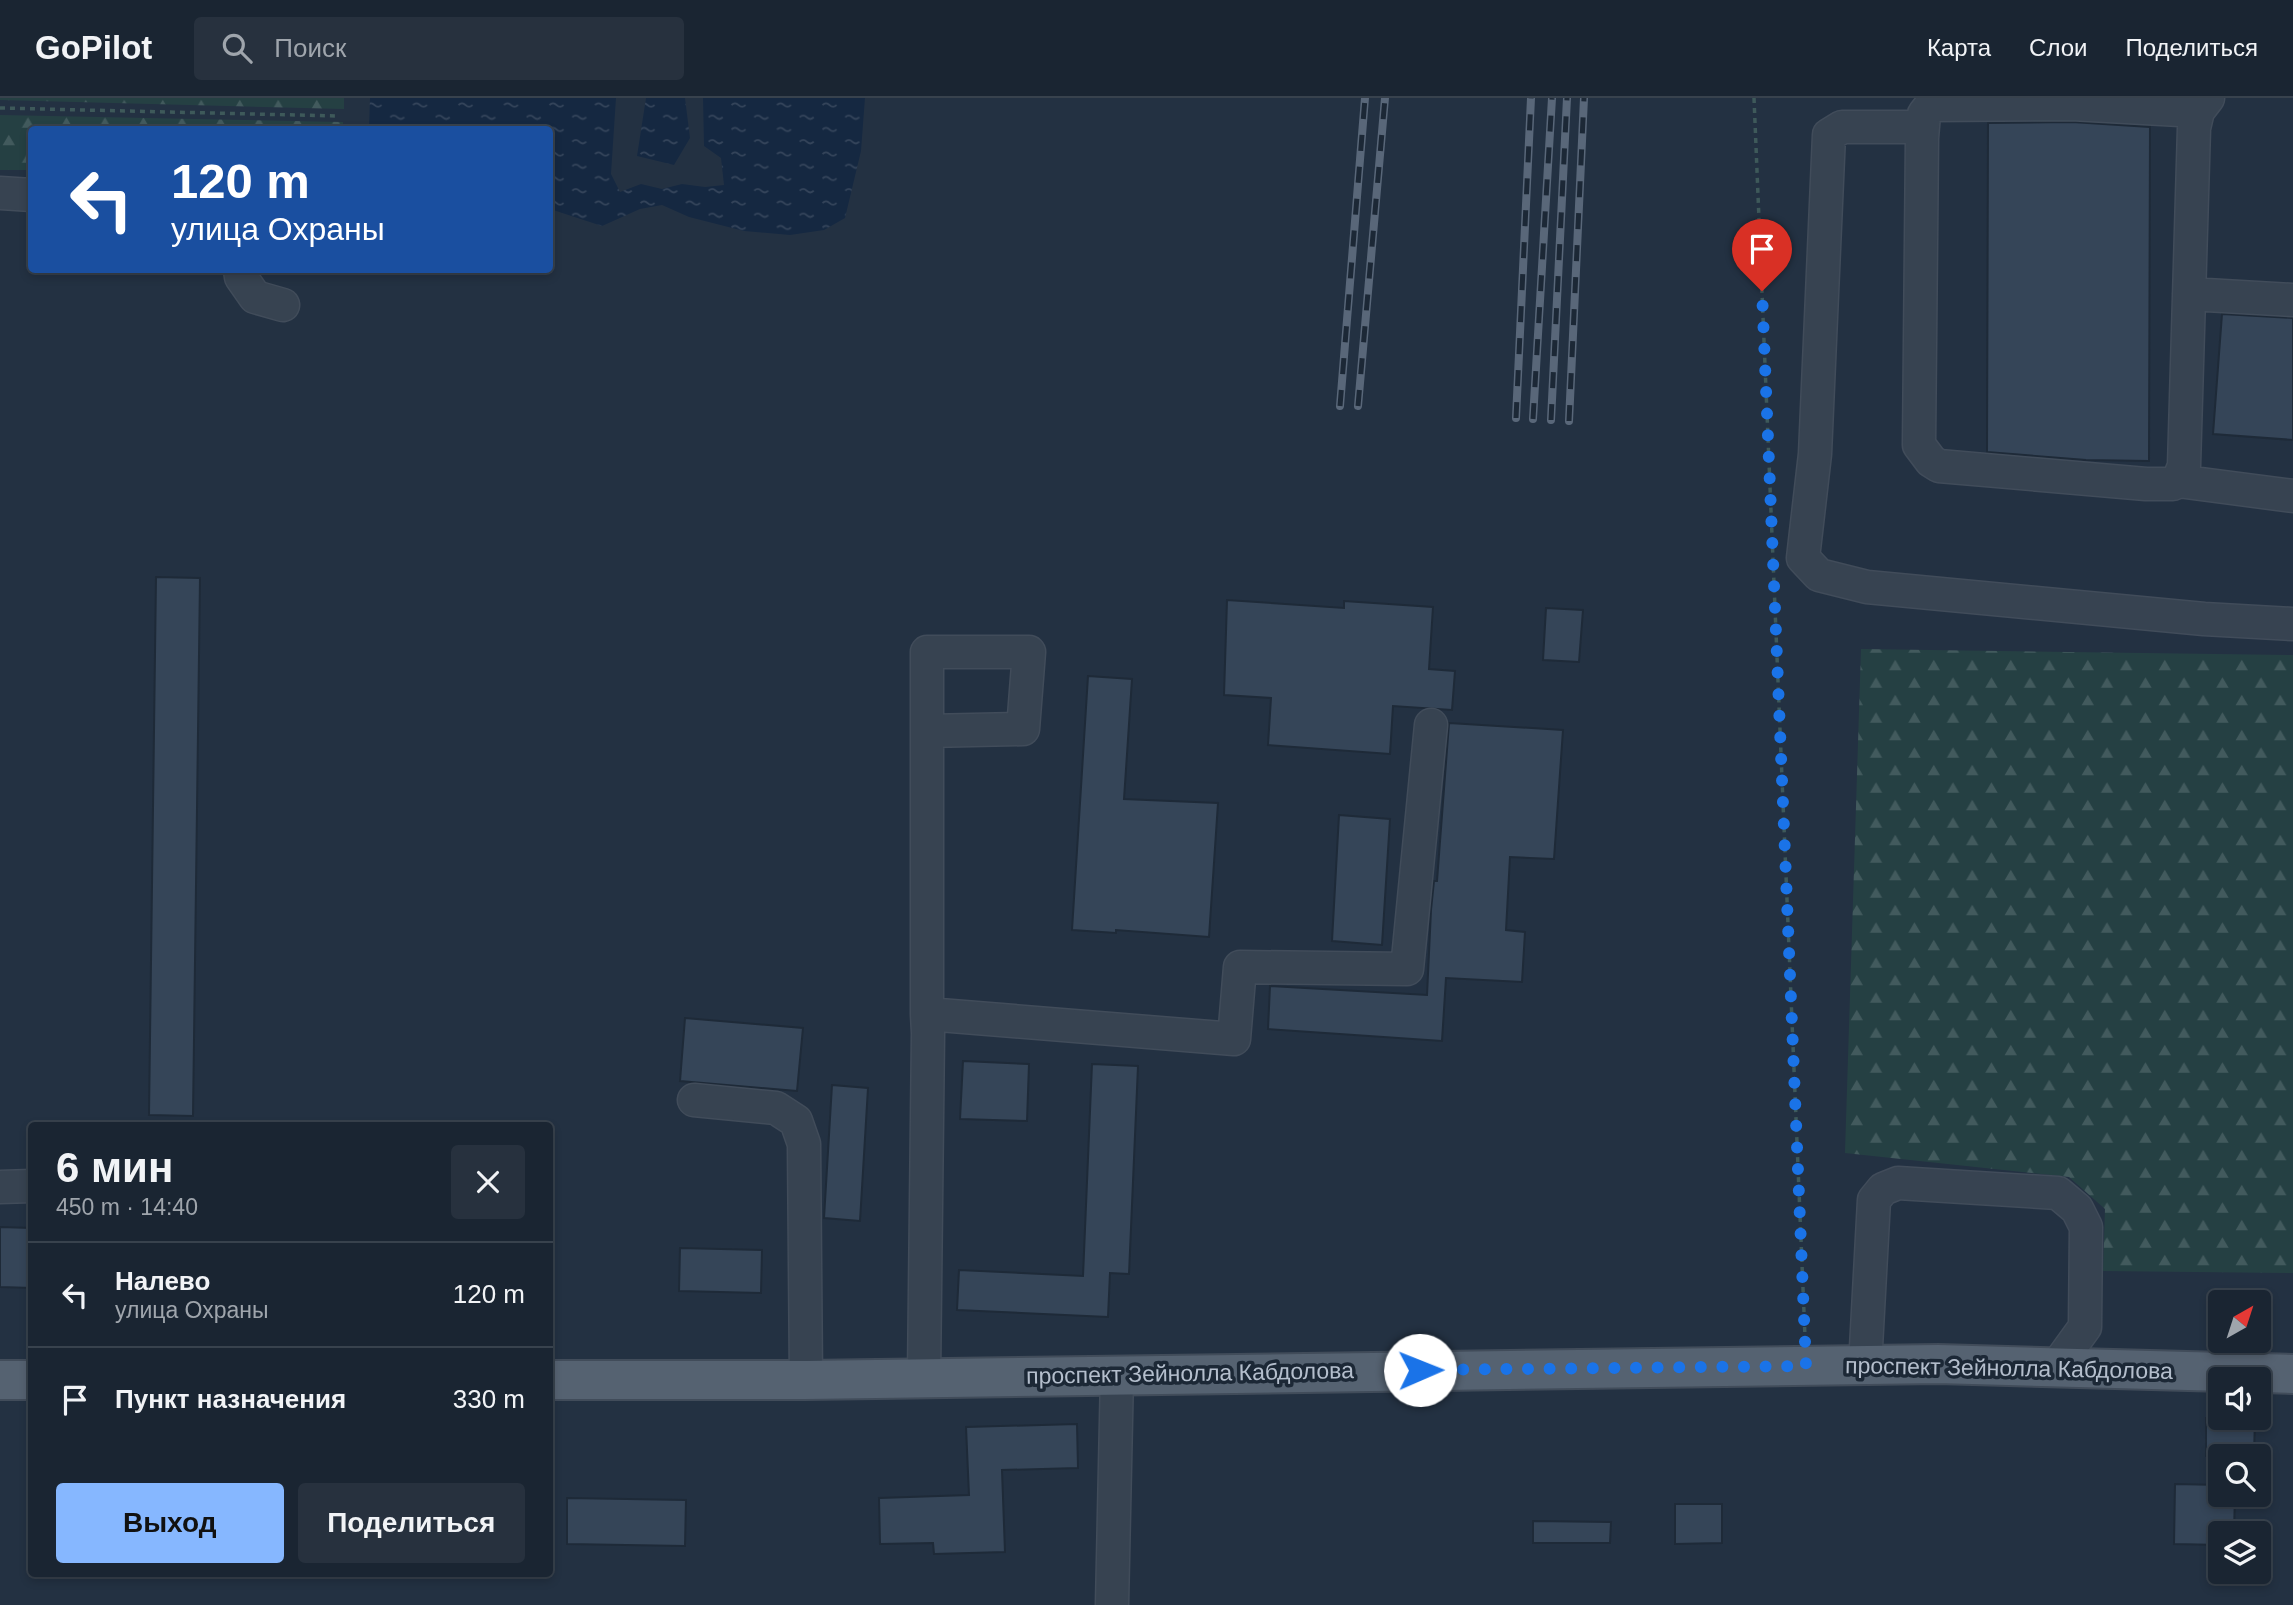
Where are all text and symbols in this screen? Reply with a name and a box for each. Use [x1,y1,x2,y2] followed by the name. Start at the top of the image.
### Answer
[194,17,684,80] search box
[35,29,152,66] text: GoPilot
[218,29,256,67] icon: search
[274,33,346,63] text: Поиск
[1927,34,1991,61] text: Карта
[2029,34,2087,61] text: Слои
[2125,34,2258,61] text: Поделиться
[56,154,147,245] icon: left
[171,154,310,208] text: 120 m
[171,211,385,247] text: улица Охраны
[1732,219,1792,291] pin
[1743,230,1781,268] icon: arrive
[56,1144,173,1191] text: 6 мин
[451,1145,525,1219] button: close
[56,1194,198,1220] text: 450 m · 14:40
[115,1266,210,1296] text: Налево
[56,1276,94,1314] icon: left
[453,1279,525,1309] text: 120 m
[2208,1290,2272,1353] north arrow
[2208,1290,2271,1584] map controls
[115,1297,269,1323] text: улица Охраны
[1383,1333,1457,1407] position arrow
[1845,1352,2173,1384] street label: проспект Зейнолла Кабдолова
[1026,1357,1354,1389] street label: проспект Зейнолла Кабдолова
[2208,1367,2271,1430] button: sound
[56,1381,94,1419] icon: arrive
[115,1384,346,1414] text: Пункт назначения
[453,1384,525,1414] text: 330 m
[2208,1444,2271,1507] button: search
[56,1483,284,1563] button: Выход
[298,1483,525,1563] button: Поделиться
[2208,1521,2271,1584] button: layers

